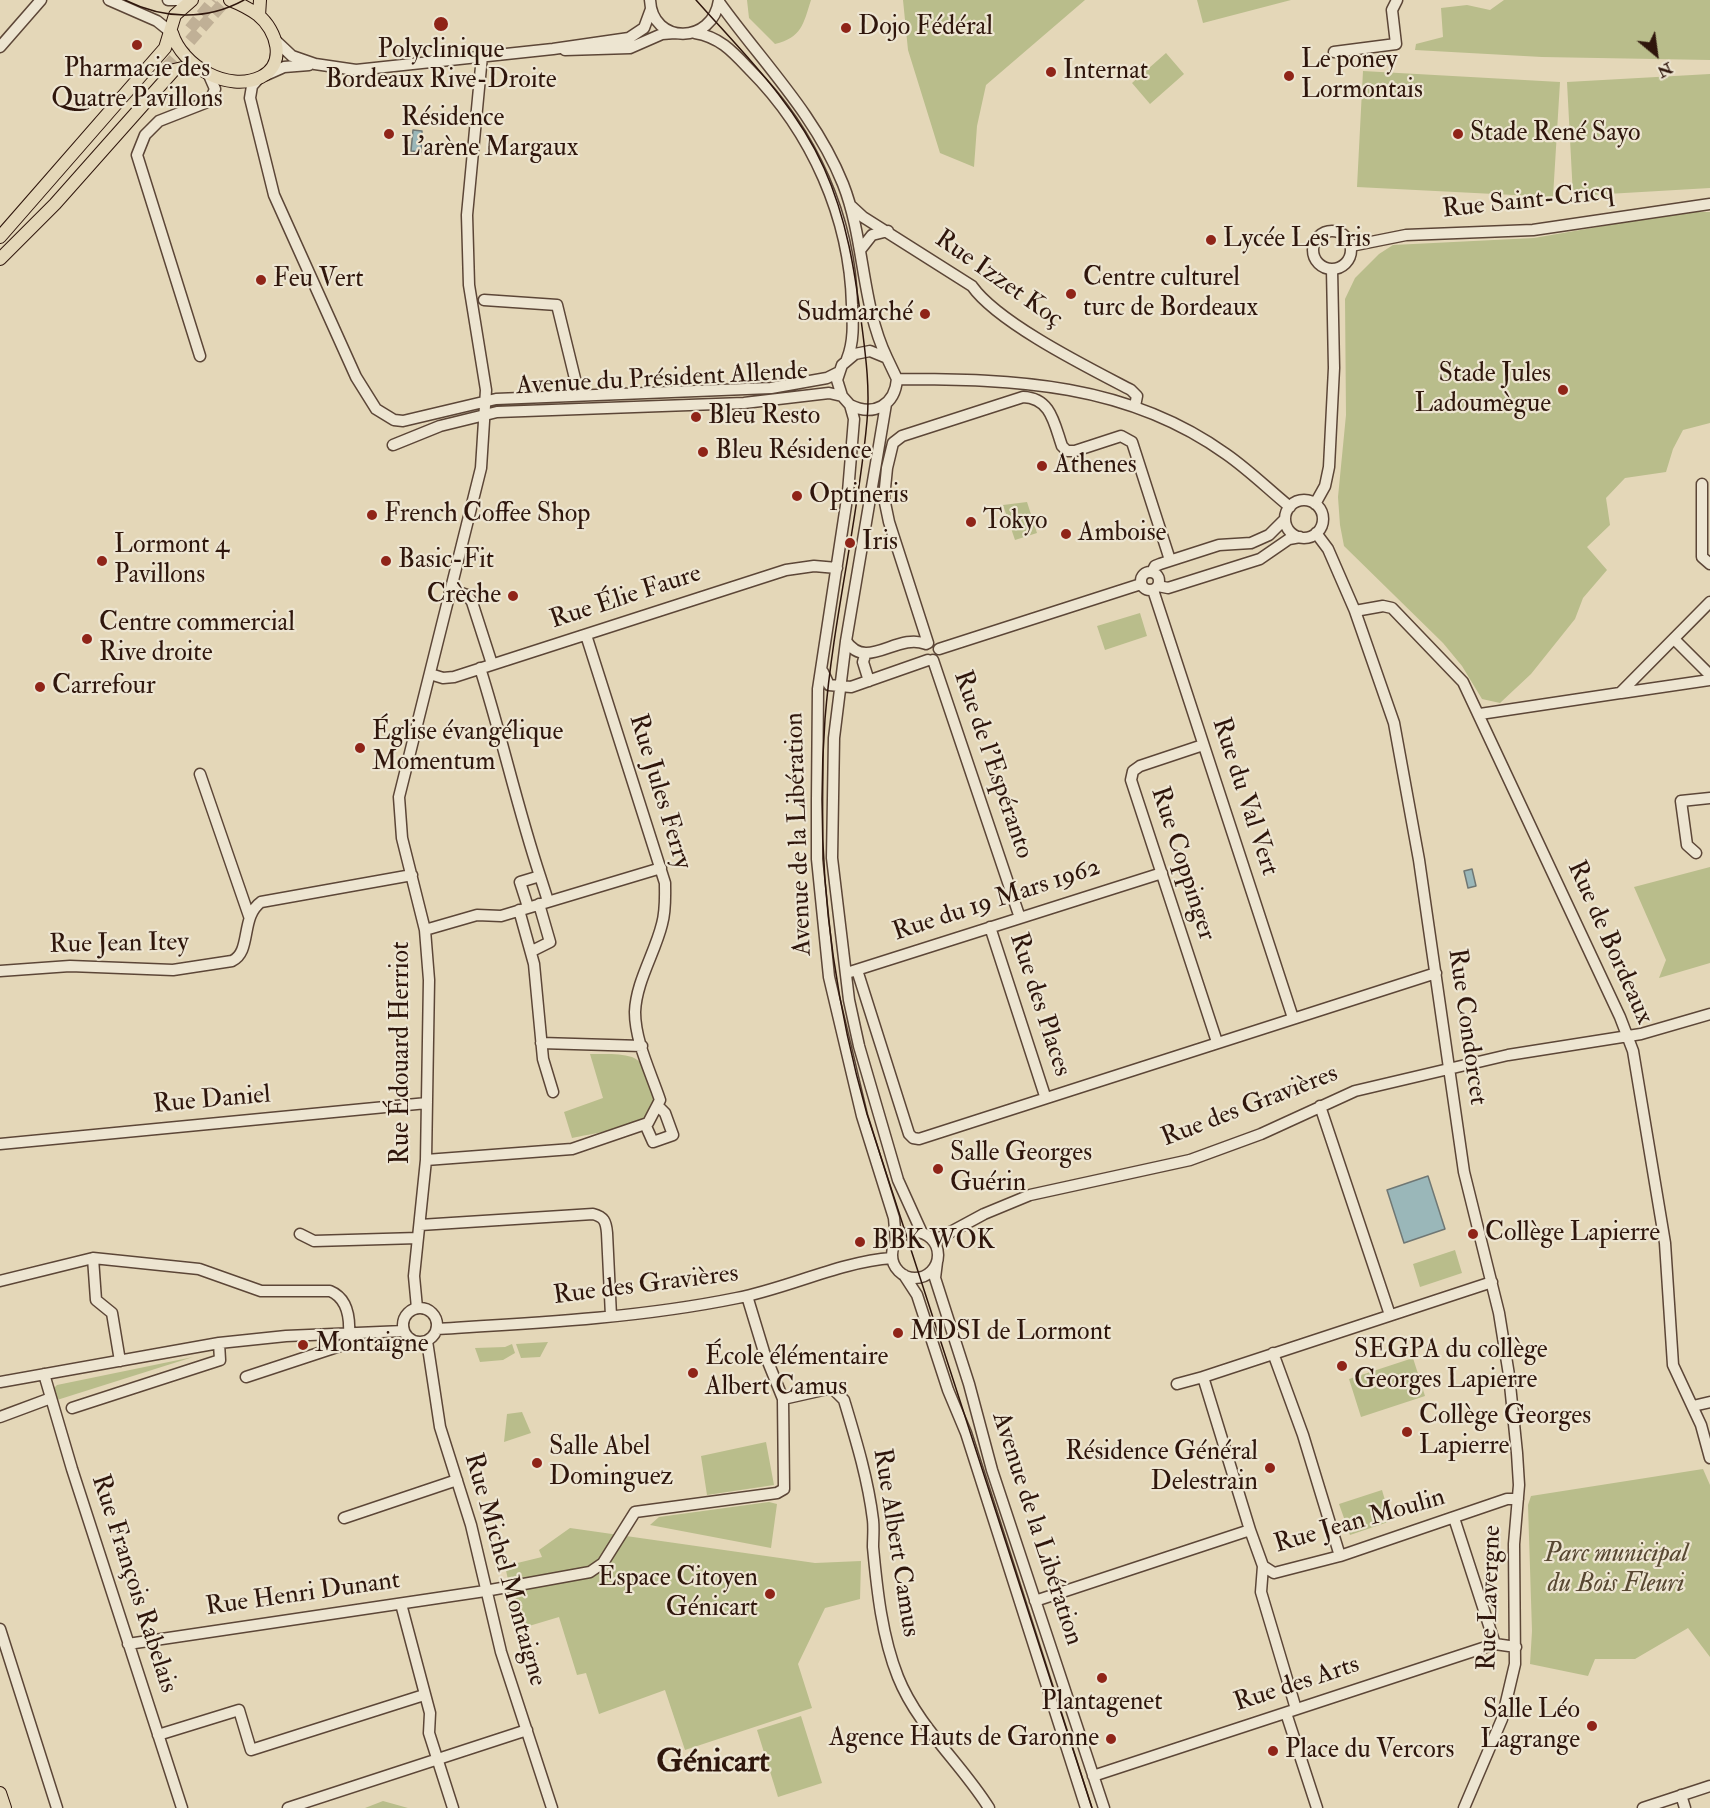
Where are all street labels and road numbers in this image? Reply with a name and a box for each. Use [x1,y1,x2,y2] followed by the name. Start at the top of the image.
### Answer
[1441,177,1615,227] street label: Rue Saint-Cricq
[928,224,1068,336] street label: Rue Izzet Koç
[515,357,809,403] street label: Avenue du Président Allende
[547,559,705,637] street label: Rue Élie Faure
[945,667,1039,863] street label: Rue de l'Espéranto
[621,711,697,873] street label: Rue Jules Ferry
[780,712,820,956] street label: Avenue de la Libération
[1204,714,1284,880] street label: Rue du Val Vert
[1143,783,1221,945] street label: Rue Coppinger
[889,853,1105,949] street label: Rue du 19 Mars 1962
[1559,856,1659,1030] street label: Rue de Bordeaux
[49,928,189,962] street label: Rue Jean Itey
[1001,929,1077,1081] street label: Rue des Places
[386,941,418,1165] street label: Rue Édouard Herriot
[1440,947,1492,1107] street label: Rue Condorcet
[1157,1059,1343,1155] street label: Rue des Gravières
[152,1080,272,1122] street label: Rue Daniel
[552,1259,740,1313] street label: Rue des Gravières
[984,1408,1088,1650] street label: Avenue de la Libération
[865,1447,925,1639] street label: Rue Albert Camus
[456,1450,552,1690] street label: Rue Michel Montaigne
[83,1471,183,1697] street label: Rue François Rabelais
[1271,1483,1449,1561] street label: Rue Jean Moulin
[1473,1525,1509,1671] street label: Rue Lavergne
[204,1566,402,1624] street label: Rue Henri Dunant
[1230,1650,1364,1720] street label: Rue des Arts

